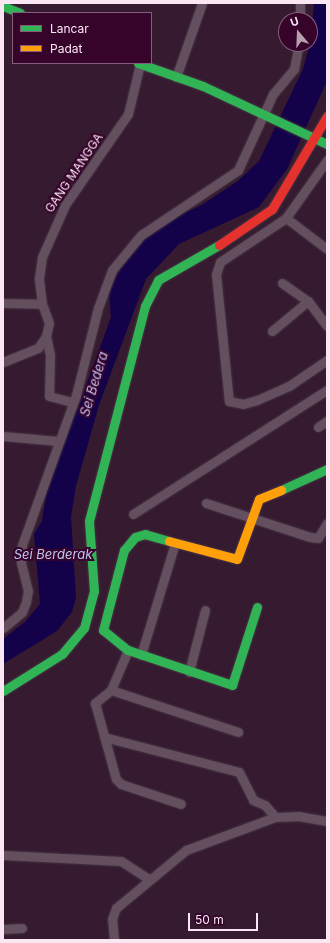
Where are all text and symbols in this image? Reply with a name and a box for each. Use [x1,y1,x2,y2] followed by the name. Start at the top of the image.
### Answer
[12,12,152,64] legend
[278,12,318,52] north arrow
[288,14,301,30] text: U
[50,21,89,36] text: Lancar
[50,41,82,56] text: Padat
[42,131,106,215] street label: GANG MANGGA
[77,350,111,418] water label: Sei Bedera
[14,546,92,562] water label: Sei Berderak
[190,905,260,931] scale bar
[195,912,224,927] text: 50 m

